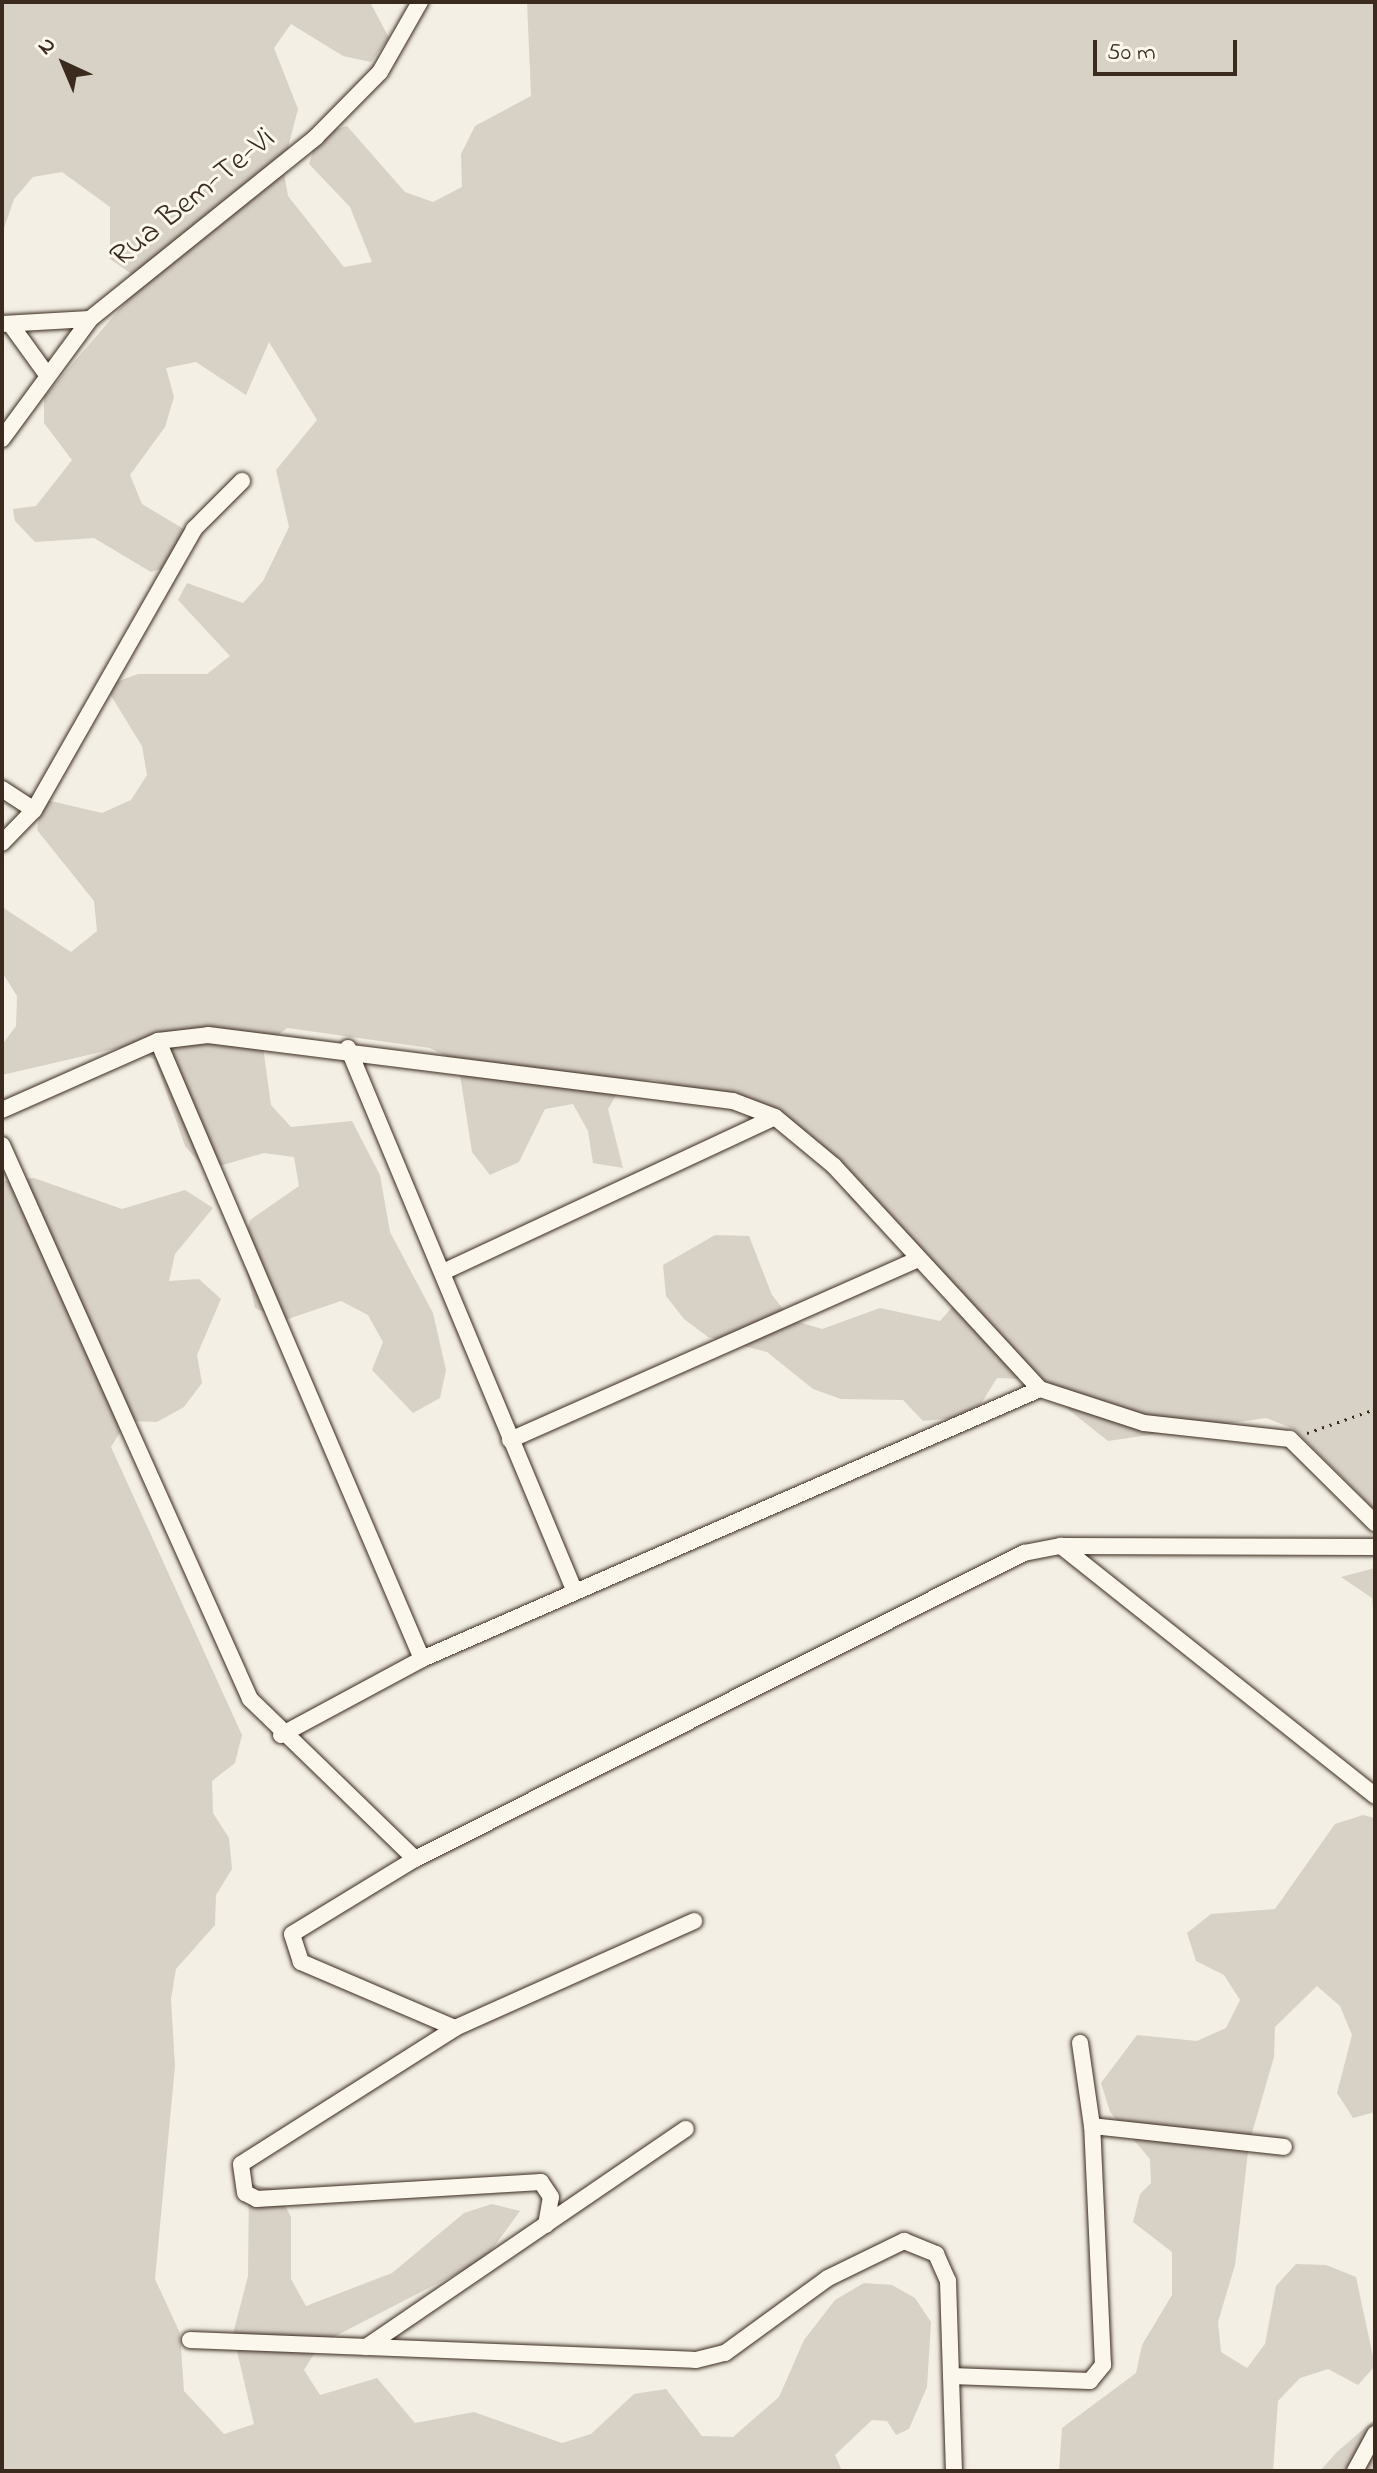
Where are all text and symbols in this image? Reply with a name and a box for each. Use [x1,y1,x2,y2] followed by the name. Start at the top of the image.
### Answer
[24,24,104,104] north arrow
[1097,24,1241,74] scale bar
[31,30,64,63] text: N
[1107,36,1156,71] text: 50 m
[104,121,284,277] street label: Rua Bem-Te-Vi

